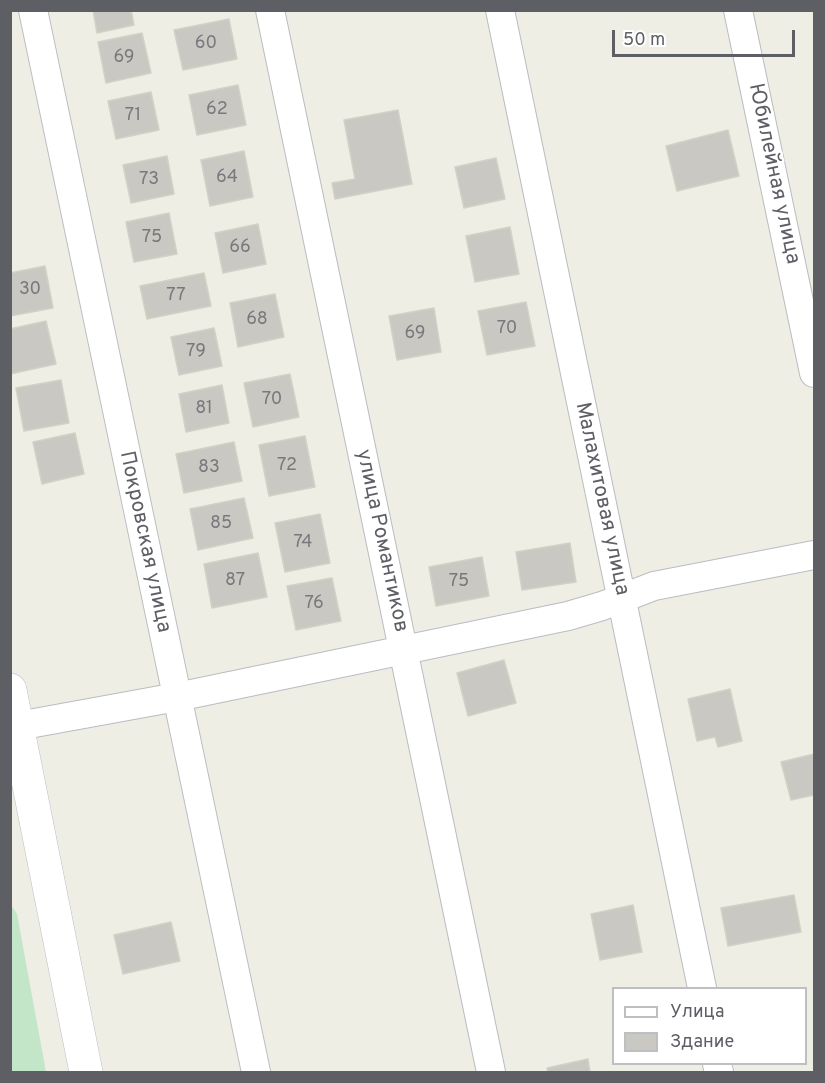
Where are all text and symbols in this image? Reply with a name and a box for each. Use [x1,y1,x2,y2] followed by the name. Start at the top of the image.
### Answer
[615,18,798,56] scale bar
[623,29,665,52] text: 50 m
[195,33,217,55] house number: 60
[114,47,134,69] house number: 69
[742,81,804,267] street label: Юбилейная улица
[206,99,228,121] house number: 62
[125,105,141,127] house number: 71
[216,167,238,189] house number: 64
[139,169,159,191] house number: 73
[142,227,162,249] house number: 75
[229,237,251,259] house number: 66
[19,279,41,301] house number: 30
[166,285,186,307] house number: 77
[246,309,268,331] house number: 68
[497,318,517,340] house number: 70
[405,323,425,345] house number: 69
[186,341,206,363] house number: 79
[262,389,282,411] house number: 70
[195,398,213,420] house number: 81
[568,400,634,598] street label: Малахитовая улица
[349,447,413,635] street label: улица Романтиков
[112,449,176,635] street label: Покровская улица
[277,455,297,477] house number: 72
[198,457,220,479] house number: 83
[210,513,232,535] house number: 85
[294,532,312,554] house number: 74
[225,570,245,592] house number: 87
[449,571,469,593] house number: 75
[304,593,324,615] house number: 76
[612,987,807,1065] legend
[670,1001,724,1024] text: Улица
[670,1031,734,1054] text: Здание

